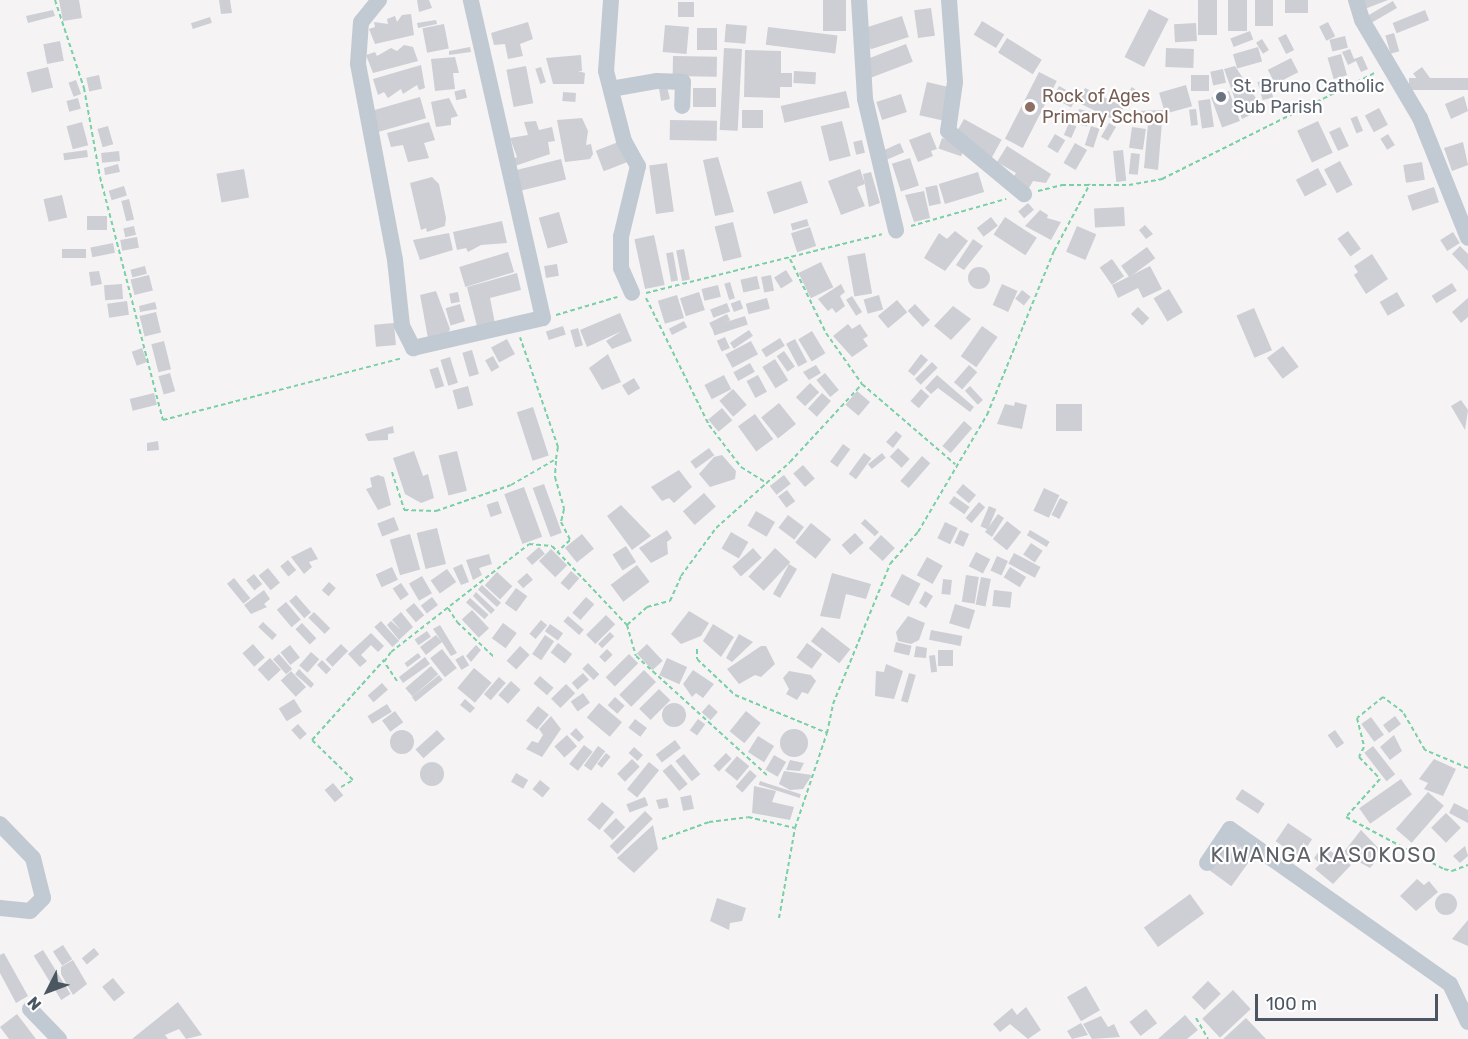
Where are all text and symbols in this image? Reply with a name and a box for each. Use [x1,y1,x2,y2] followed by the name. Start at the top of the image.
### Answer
[1233,76,1384,118] place label: St. Bruno Catholic Sub Parish
[1042,86,1169,128] place label: Rock of Ages Primary School
[1214,90,1228,104] marker: St. Bruno Catholic Sub Parish
[1023,100,1037,114] marker: Rock of Ages Primary School
[1210,842,1438,868] district label: KIWANGA KASOKOSO
[18,961,78,1021] north arrow
[1258,982,1441,1020] scale bar
[23,993,45,1014] text: N
[1266,993,1317,1015] text: 100 m

